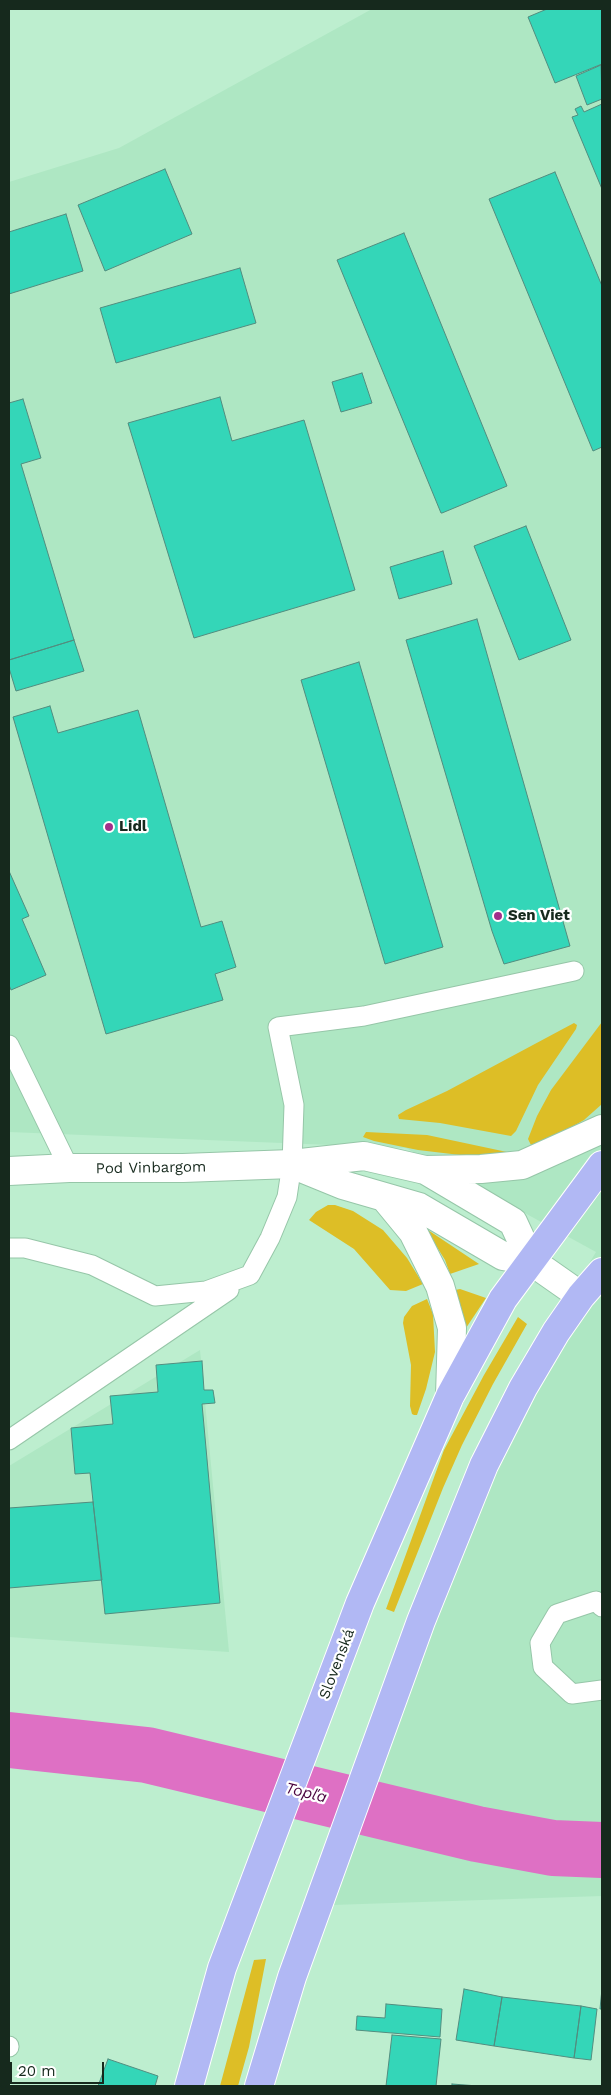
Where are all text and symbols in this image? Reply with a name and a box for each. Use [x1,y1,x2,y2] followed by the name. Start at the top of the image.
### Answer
[119,818,147,836] place label: Lidl
[103,821,115,833] marker: Lidl
[508,907,570,925] place label: Sen Viet
[492,910,504,922] marker: Sen Viet
[96,1158,206,1178] street label: Pod Vinbargom
[315,1626,359,1702] street label: Slovenská
[283,1779,329,1807] water label: Topľa
[12,2052,106,2084] scale bar
[18,2062,56,2080] text: 20 m

